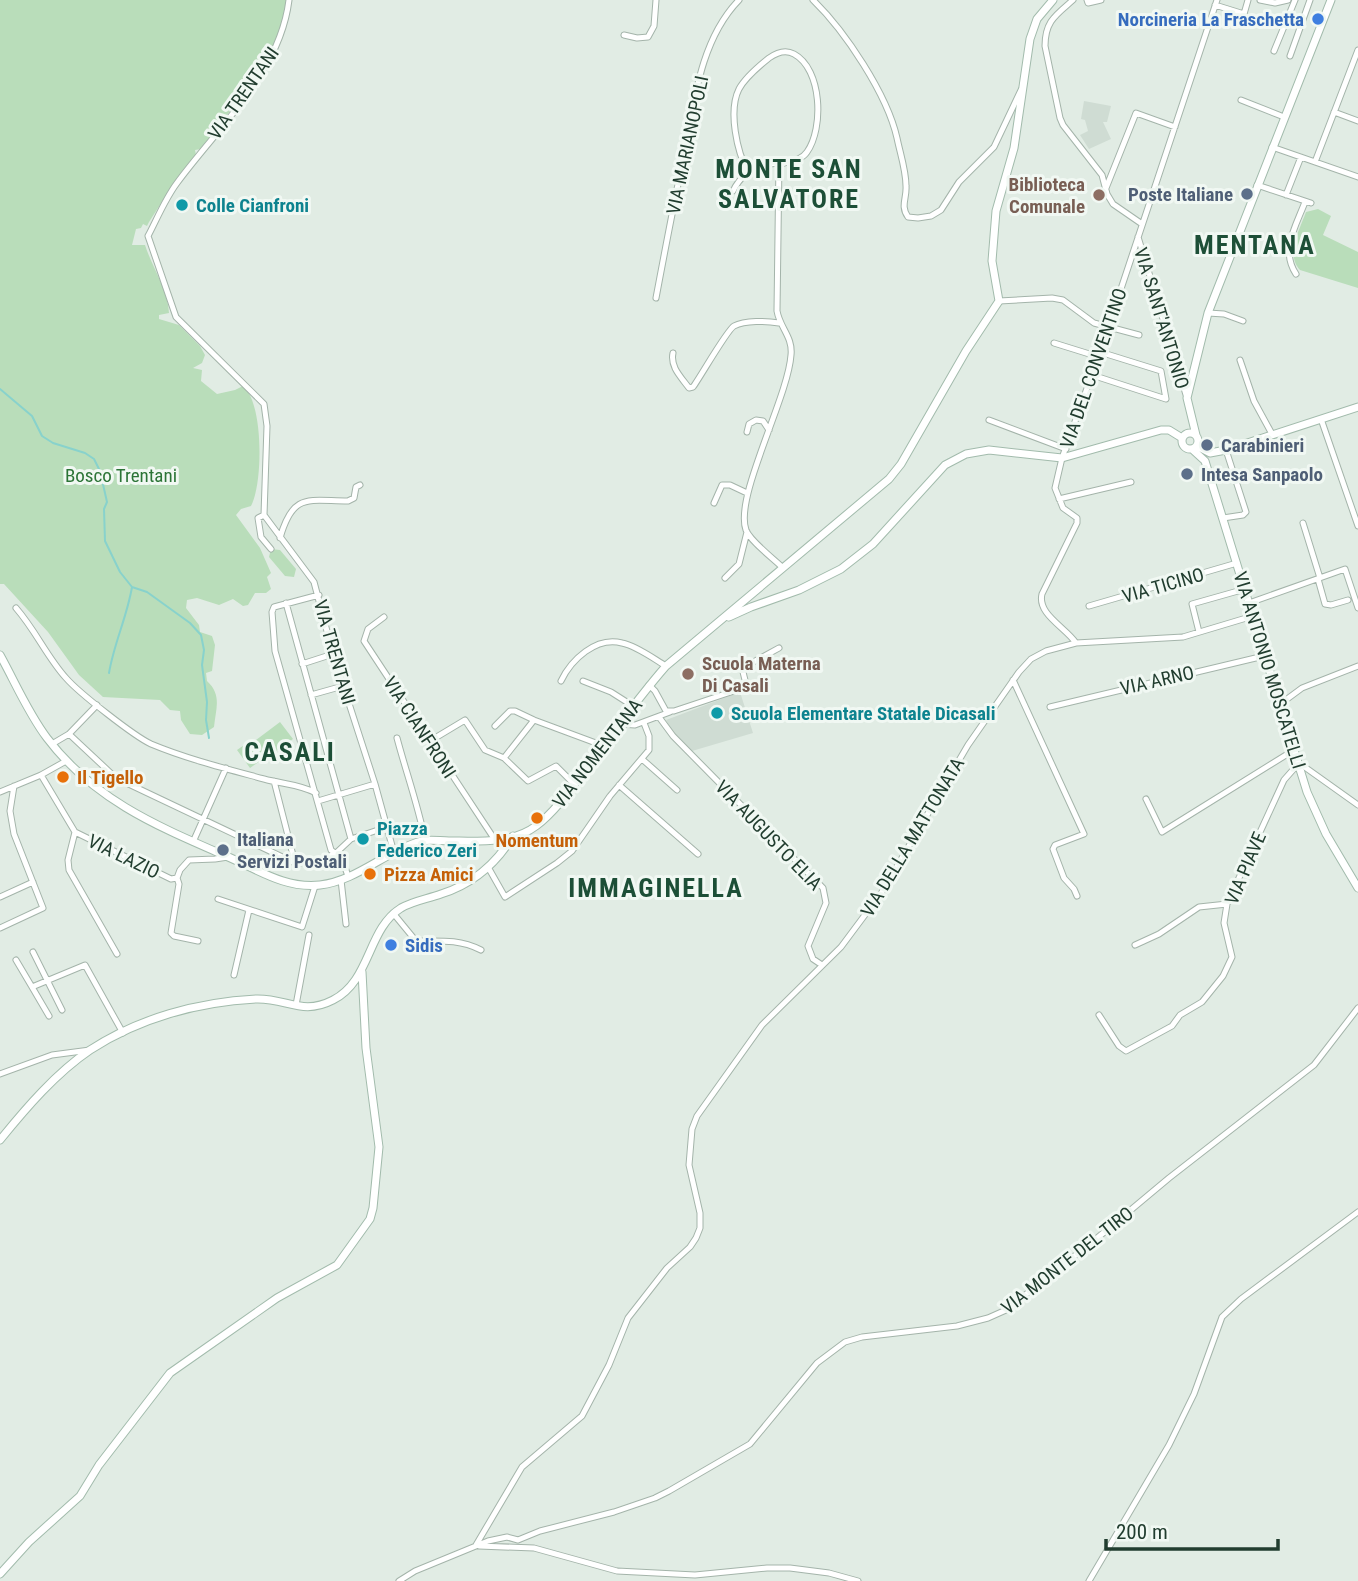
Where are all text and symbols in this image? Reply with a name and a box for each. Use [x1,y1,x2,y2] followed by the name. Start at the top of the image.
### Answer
[1118,8,1304,31] place label: Norcineria La Fraschetta
[1310,11,1326,27] marker: Norcineria La Fraschetta
[203,42,284,144] street label: VIA TRENTANI
[662,74,713,217] street label: VIA MARIANOPOLI
[715,154,863,214] district label: MONTE SAN SALVATORE
[1009,173,1085,218] place label: Biblioteca Comunale
[1128,183,1233,206] place label: Poste Italiane
[1239,186,1255,202] marker: Poste Italiane
[1091,187,1107,203] marker: Biblioteca Comunale
[196,194,309,217] place label: Colle Cianfroni
[174,197,190,213] marker: Colle Cianfroni
[1194,230,1316,260] district label: MENTANA
[1129,245,1194,392] street label: VIA SANT'ANTONIO
[1055,285,1132,451] street label: VIA DEL CONVENTINO
[1221,434,1304,457] place label: Carabinieri
[1199,437,1215,453] marker: Carabinieri
[1201,463,1323,486] place label: Intesa Sanpaolo
[65,464,177,487] park label: Bosco Trentani
[1179,466,1195,482] marker: Intesa Sanpaolo
[1120,563,1207,608] street label: VIA TICINO
[1229,569,1310,772] street label: VIA ANTONIO MOSCATELLI
[309,597,360,707] street label: VIA TRENTANI
[702,652,821,697] place label: Scuola Materna Di Casali
[1118,661,1196,700] street label: VIA ARNO
[680,666,696,682] marker: Scuola Materna Di Casali
[378,672,461,782] street label: VIA CIANFRONI
[548,694,647,813] street label: VIA NOMENTANA
[731,702,995,725] place label: Scuola Elementare Statale Dicasali
[709,705,725,721] marker: Scuola Elementare Statale Dicasali
[244,737,336,767] district label: CASALI
[856,753,969,921] street label: VIA DELLA MATTONATA
[77,766,144,789] place label: Il Tigello
[55,769,71,785] marker: Il Tigello
[710,776,827,895] street label: VIA AUGUSTO ELIA
[529,810,545,826] marker: Nomentum
[377,817,477,862] place label: Piazza Federico Zeri
[237,828,347,873] place label: Italiana Servizi Postali
[1220,828,1271,908] street label: VIA PIAVE
[84,829,164,884] street label: VIA LAZIO
[496,829,578,852] place label: Nomentum
[355,831,371,847] marker: Piazza Federico Zeri
[215,842,231,858] marker: Italiana Servizi Postali
[384,863,473,886] place label: Pizza Amici
[362,866,378,882] marker: Pizza Amici
[568,873,744,903] district label: IMMAGINELLA
[405,934,443,957] place label: Sidis
[383,937,399,953] marker: Sidis
[997,1202,1138,1319] street label: VIA MONTE DEL TIRO
[1106,1508,1278,1552] scale bar
[1116,1520,1168,1544] text: 200 m

